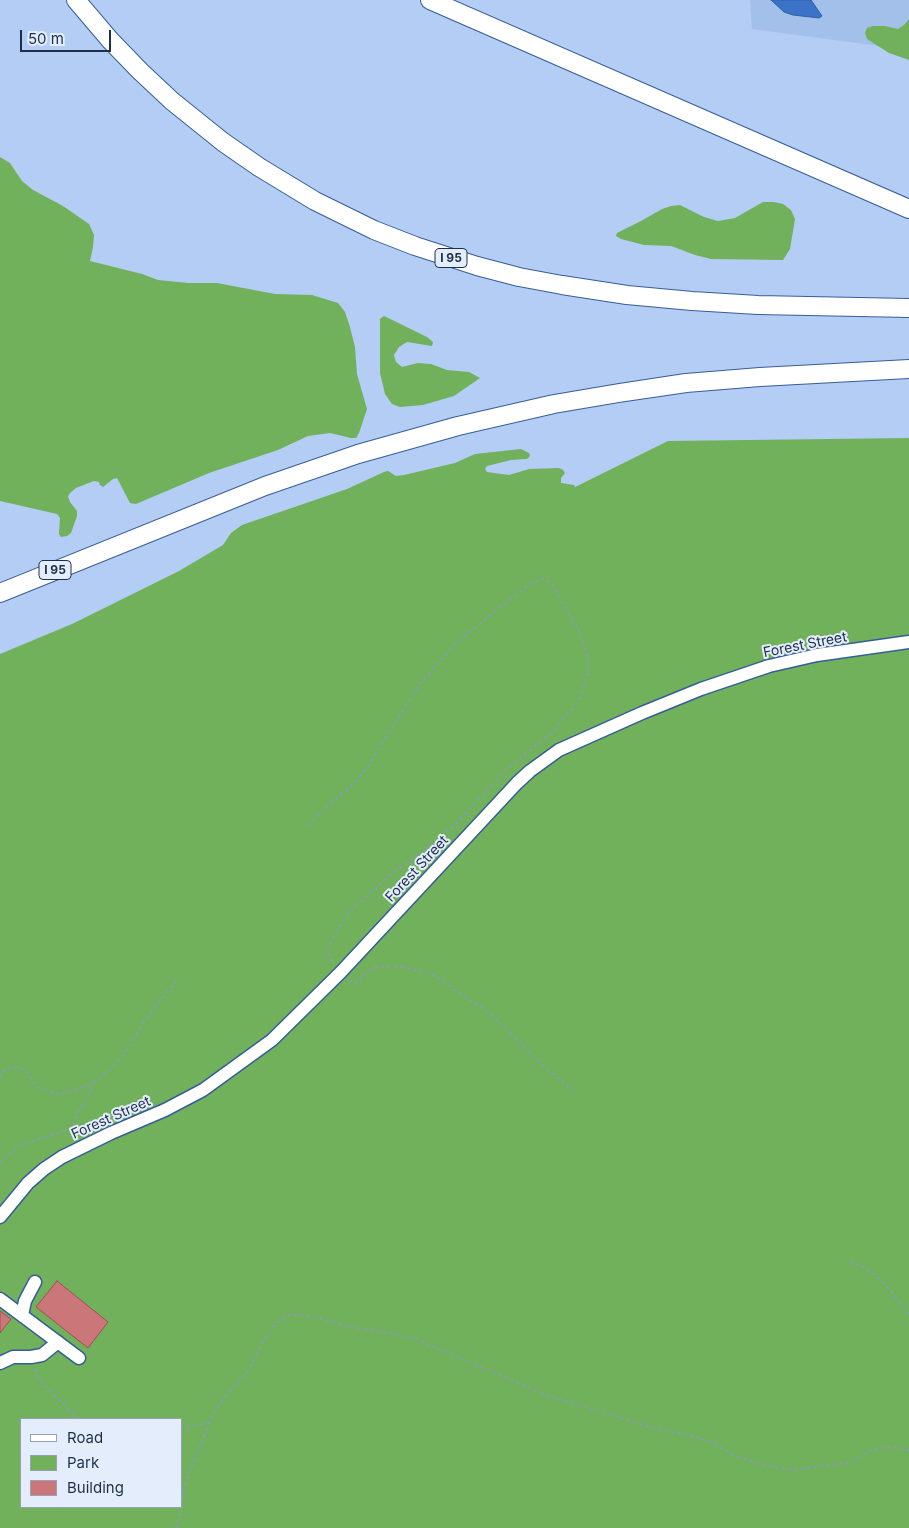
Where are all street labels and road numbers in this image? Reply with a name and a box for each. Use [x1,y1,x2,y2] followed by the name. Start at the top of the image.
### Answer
[435,248,467,268] road number: I 95
[39,560,71,580] road number: I 95
[762,629,848,661] street label: Forest Street
[382,832,452,906] street label: Forest Street
[69,1093,153,1143] street label: Forest Street

